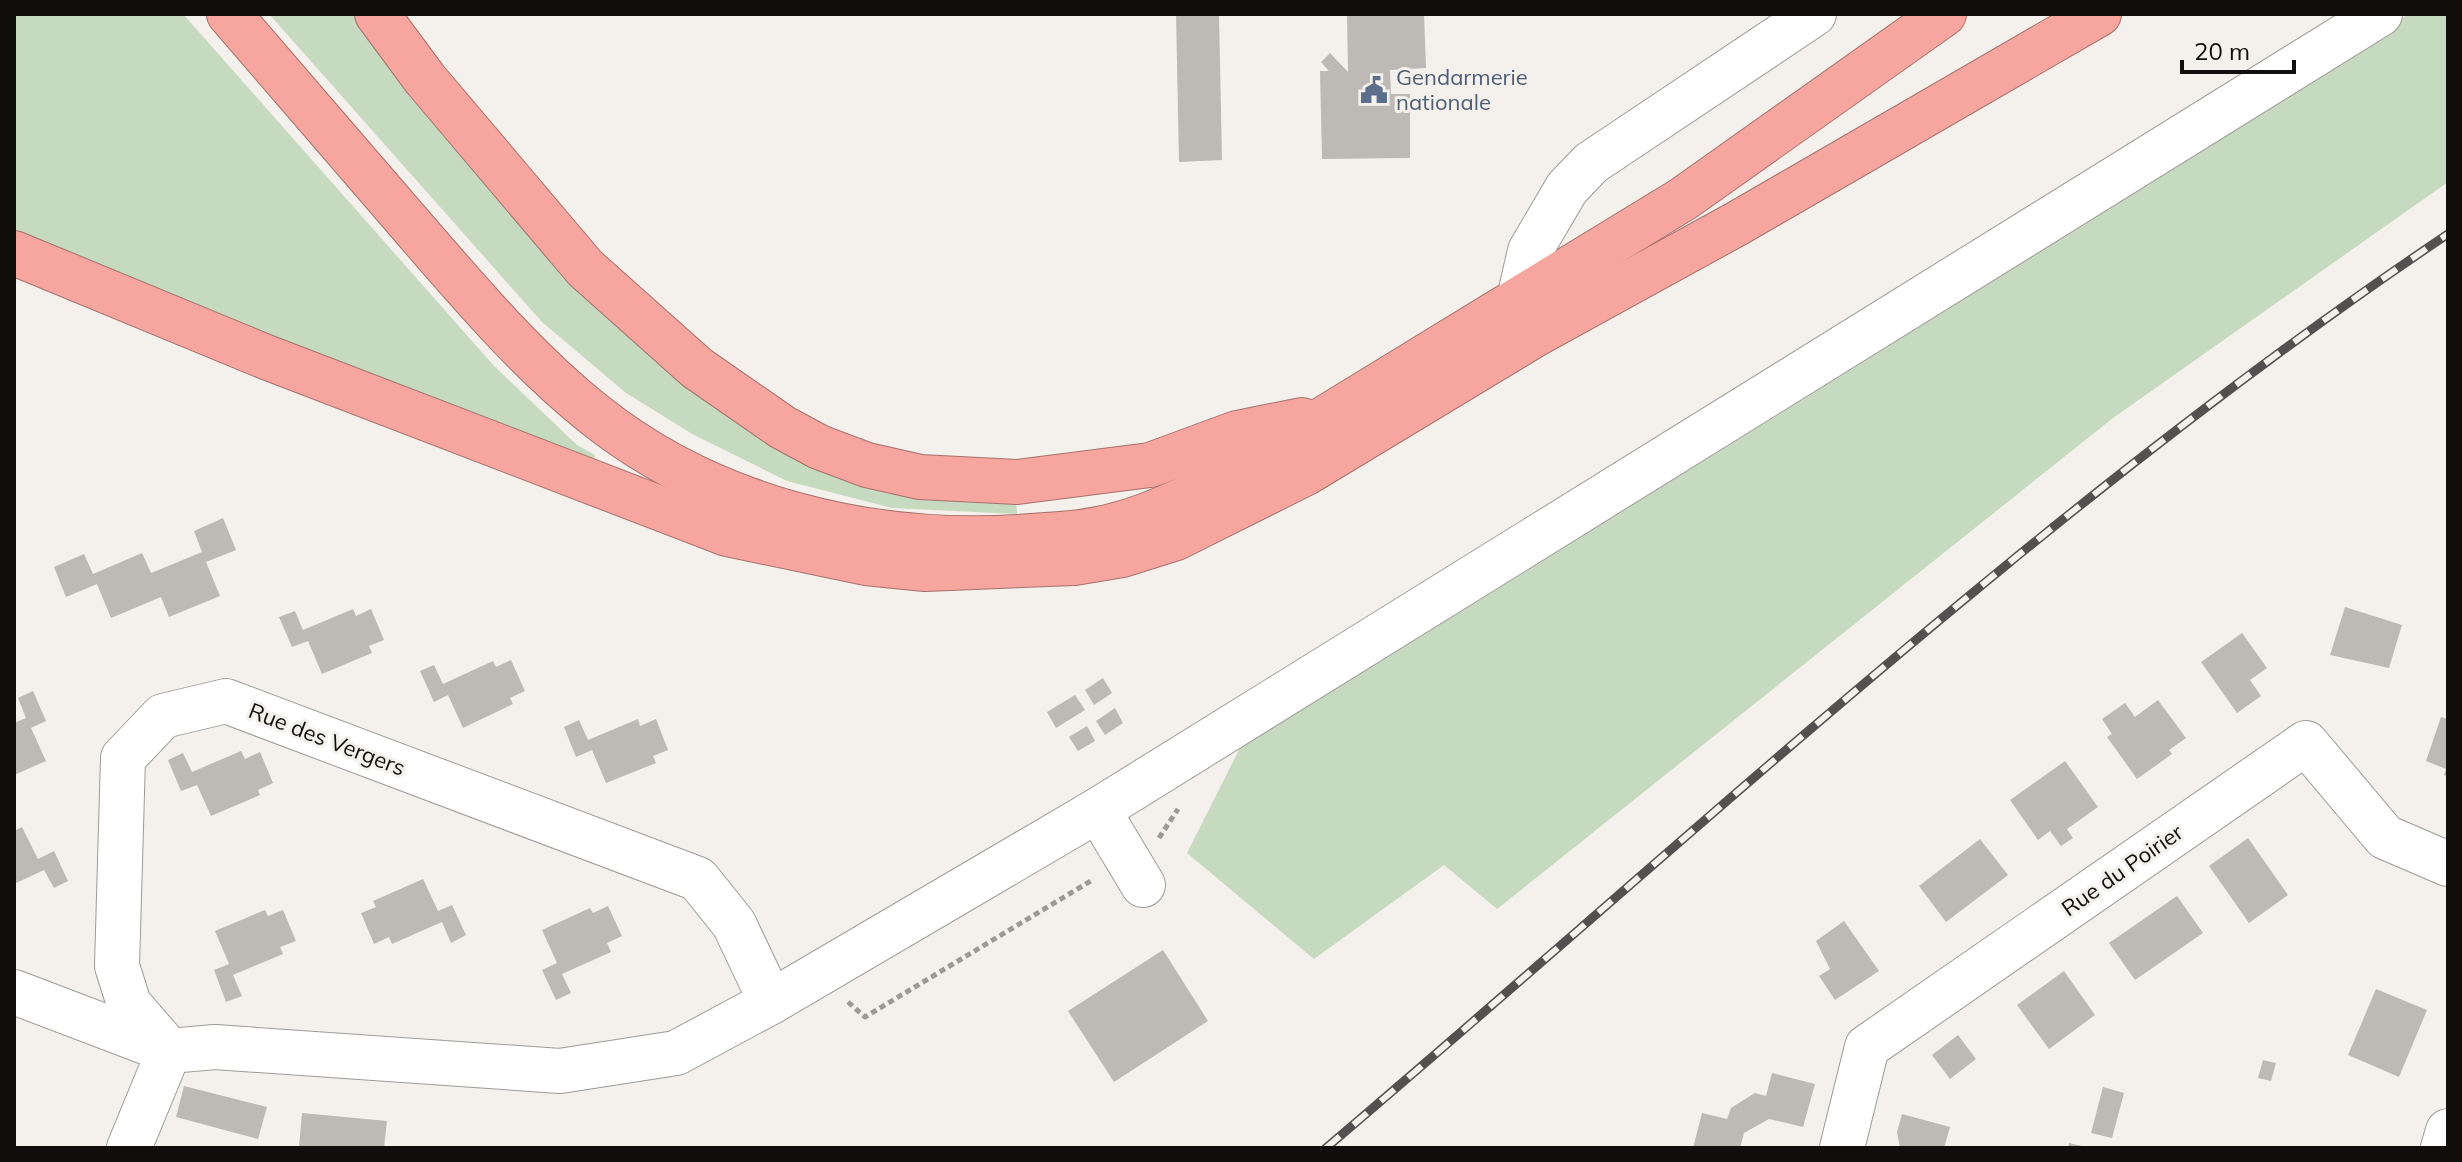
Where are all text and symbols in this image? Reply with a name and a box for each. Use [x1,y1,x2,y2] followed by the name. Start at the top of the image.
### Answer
[2182,24,2294,74] scale bar
[2194,36,2250,66] text: 20 m
[1396,63,1528,116] place label: Gendarmerie nationale
[1359,75,1389,105] public building icon: Gendarmerie nationale
[245,696,409,782] street label: Rue des Vergers
[2056,818,2188,922] street label: Rue du Poirier

